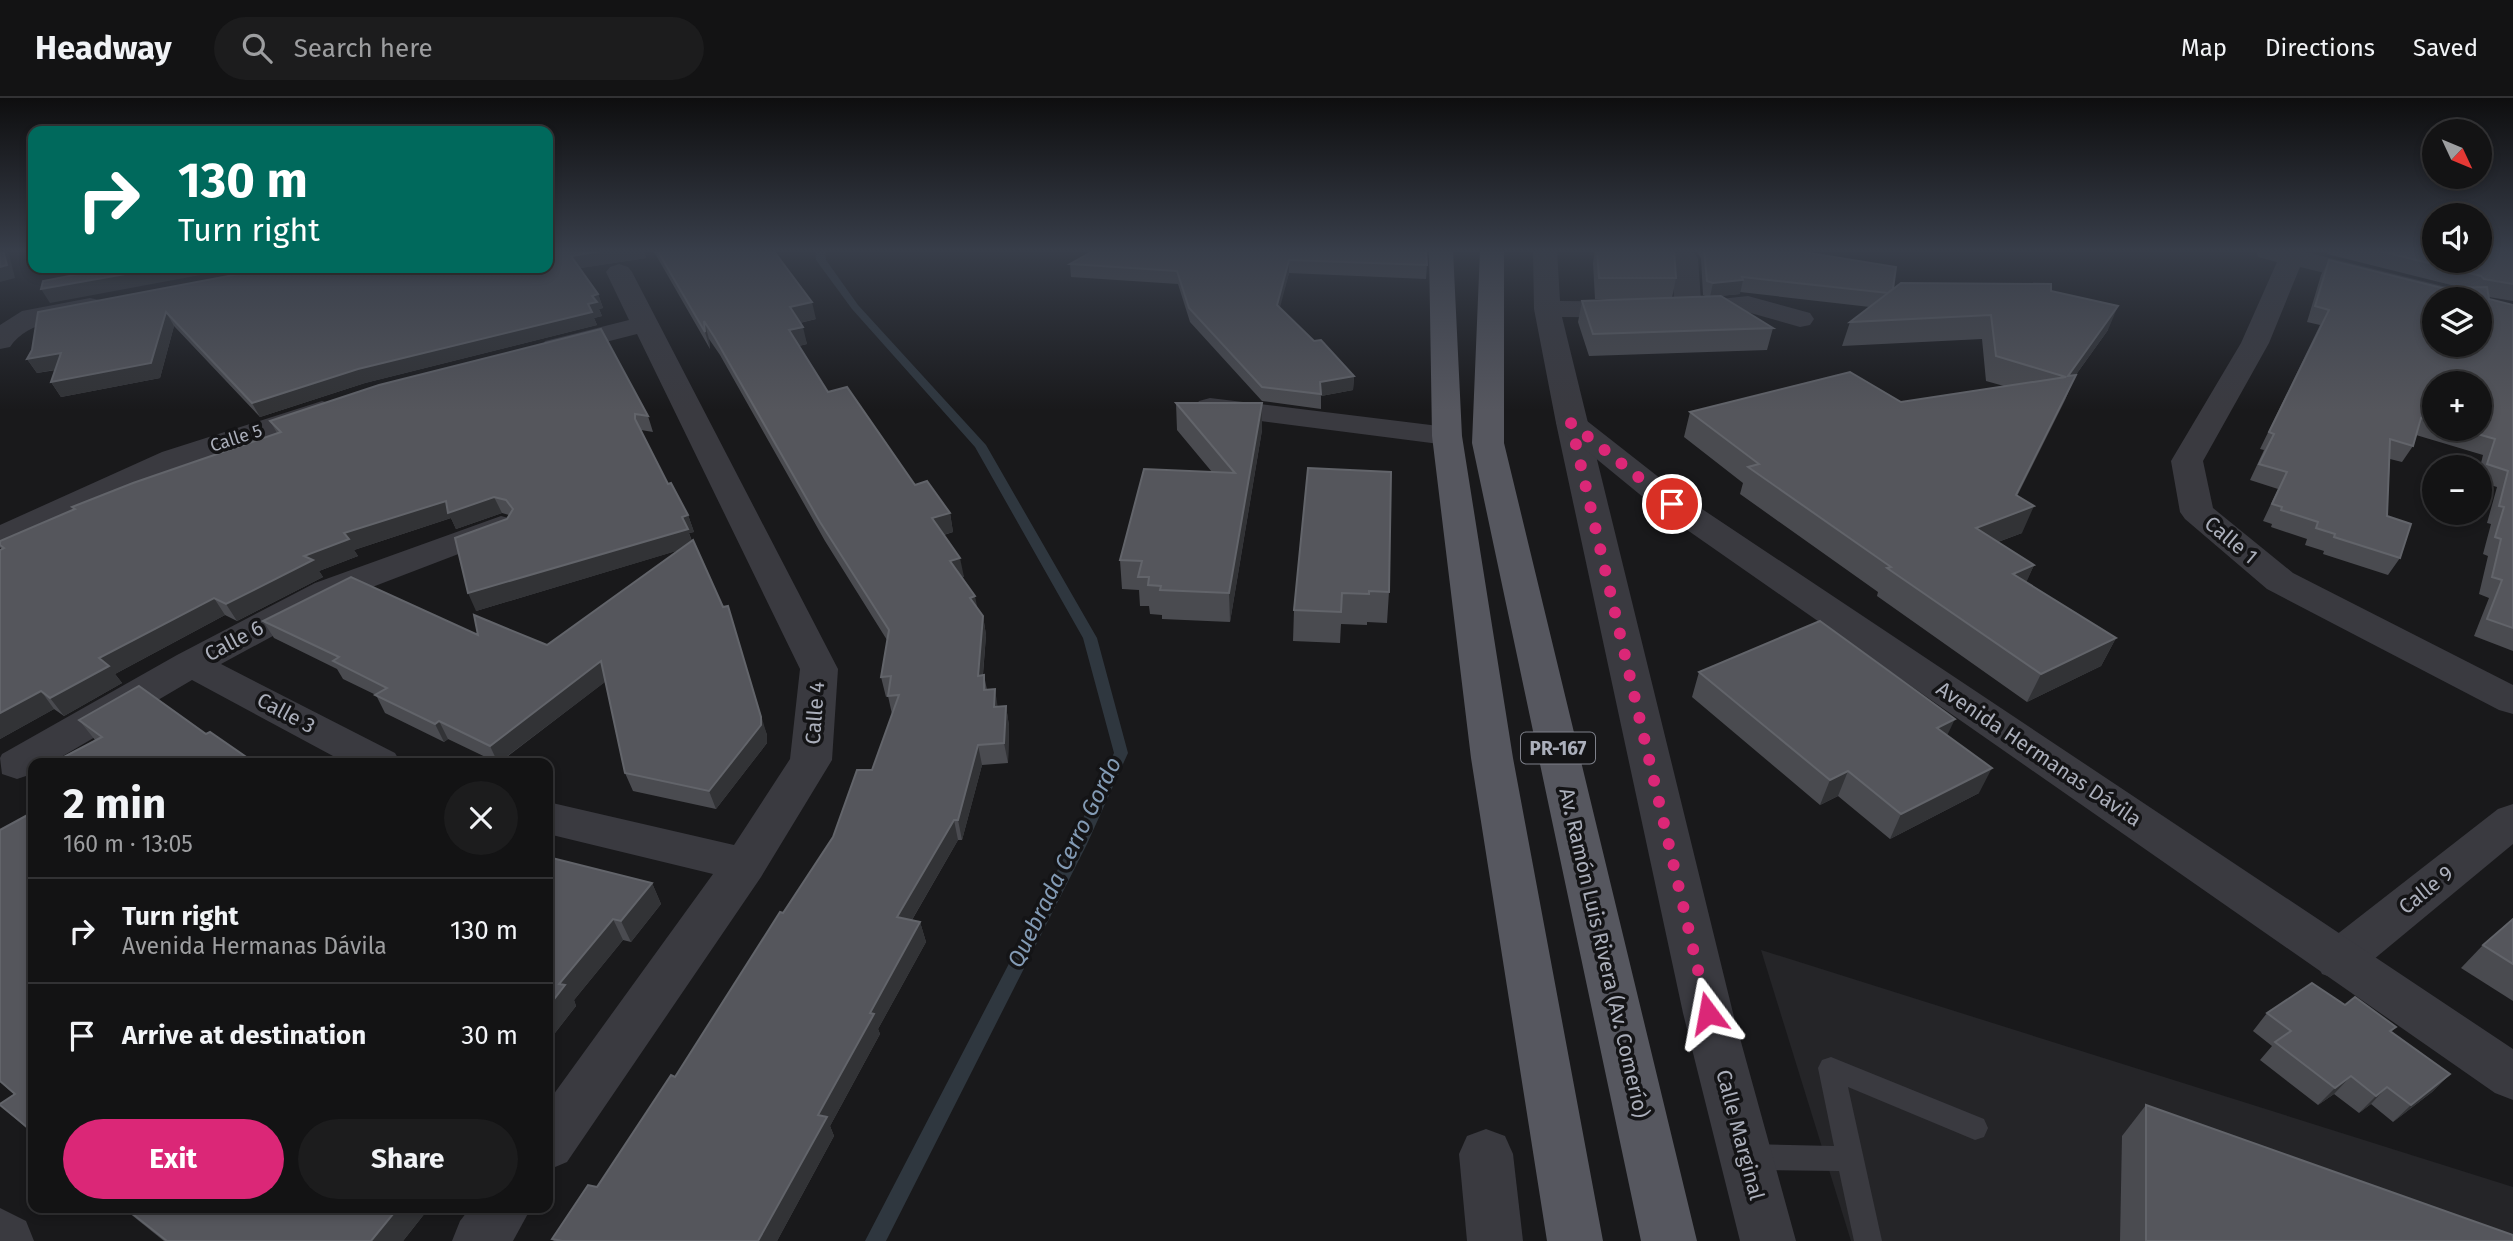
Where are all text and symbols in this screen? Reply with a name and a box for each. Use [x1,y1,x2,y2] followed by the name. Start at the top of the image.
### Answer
[214,17,704,80] search box
[35,28,172,68] text: Headway
[238,29,276,67] icon: search
[294,33,433,64] text: Search here
[2181,34,2227,62] text: Map
[2265,34,2375,62] text: Directions
[2413,34,2478,62] text: Saved
[2422,119,2492,189] north arrow
[2422,119,2492,525] map controls
[178,151,308,210] text: 130 m
[63,154,154,245] icon: right
[2422,203,2492,273] button: sound
[178,211,320,249] text: Turn right
[2422,287,2492,357] button: layers
[2422,371,2492,441] button: +
[207,419,265,457] street label: Calle 5
[2422,455,2492,525] button: −
[1642,474,1702,534] pin
[1653,485,1691,523] icon: arrive
[2199,510,2263,570] street label: Calle 1
[200,615,268,667] street label: Calle 6
[1932,676,2146,832] street label: Avenida Hermanas Dávila
[800,681,830,745] street label: Calle 4
[252,687,320,739] street label: Calle 3
[1521,733,1595,764] road number: PR-167
[1001,752,1127,972] water label: Quebrada Cerro Gordo
[63,779,166,829] text: 2 min
[444,781,518,855] button: close
[1553,786,1655,1120] street label: Av. Ramón Luis Rivera (Av. Comerío)
[63,830,193,858] text: 160 m · 13:05
[2393,860,2459,920] street label: Calle 9
[122,901,239,932] text: Turn right
[63,912,101,950] icon: right
[450,915,518,946] text: 130 m
[122,932,387,960] text: Avenida Hermanas Dávila
[1671,976,1745,1050] position arrow
[63,1017,101,1055] icon: arrive
[122,1020,366,1051] text: Arrive at destination
[461,1020,518,1051] text: 30 m
[1710,1067,1770,1203] street label: Calle Marginal
[63,1119,284,1199] button: Exit
[298,1119,518,1199] button: Share

